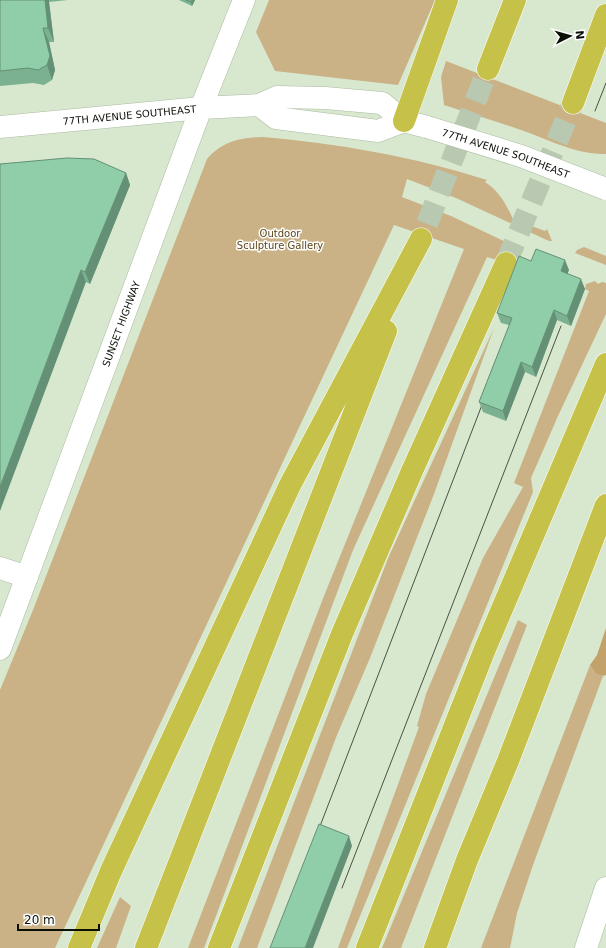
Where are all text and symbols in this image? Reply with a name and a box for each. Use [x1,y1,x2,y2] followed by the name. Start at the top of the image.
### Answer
[550,16,590,56] north arrow
[573,30,586,40] text: N
[62,103,198,127] street label: 77TH AVENUE SOUTHEAST
[441,126,572,180] street label: 77TH AVENUE SOUTHEAST
[237,228,323,251] park label: Outdoor Sculpture Gallery
[100,279,142,368] street label: SUNSET HIGHWAY
[18,906,99,932] scale bar
[24,913,55,927] text: 20 m

